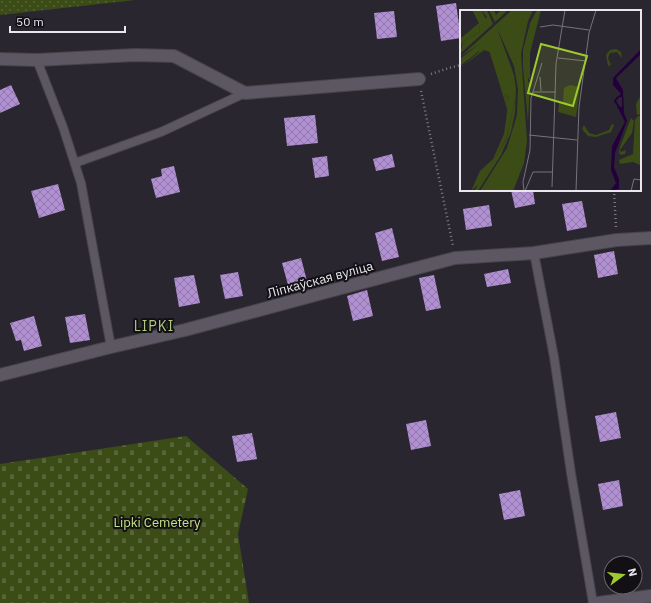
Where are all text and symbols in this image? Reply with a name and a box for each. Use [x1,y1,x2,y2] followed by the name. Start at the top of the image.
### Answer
[10,8,125,34] scale bar
[460,10,641,191] inset map
[16,14,44,29] text: 50 m
[265,257,375,302] street label: Ліпкаўская вуліца
[134,317,174,335] district label: LIPKI
[113,514,201,531] park label: Lipki Cemetery
[603,555,643,595] north arrow
[625,567,640,578] text: N

